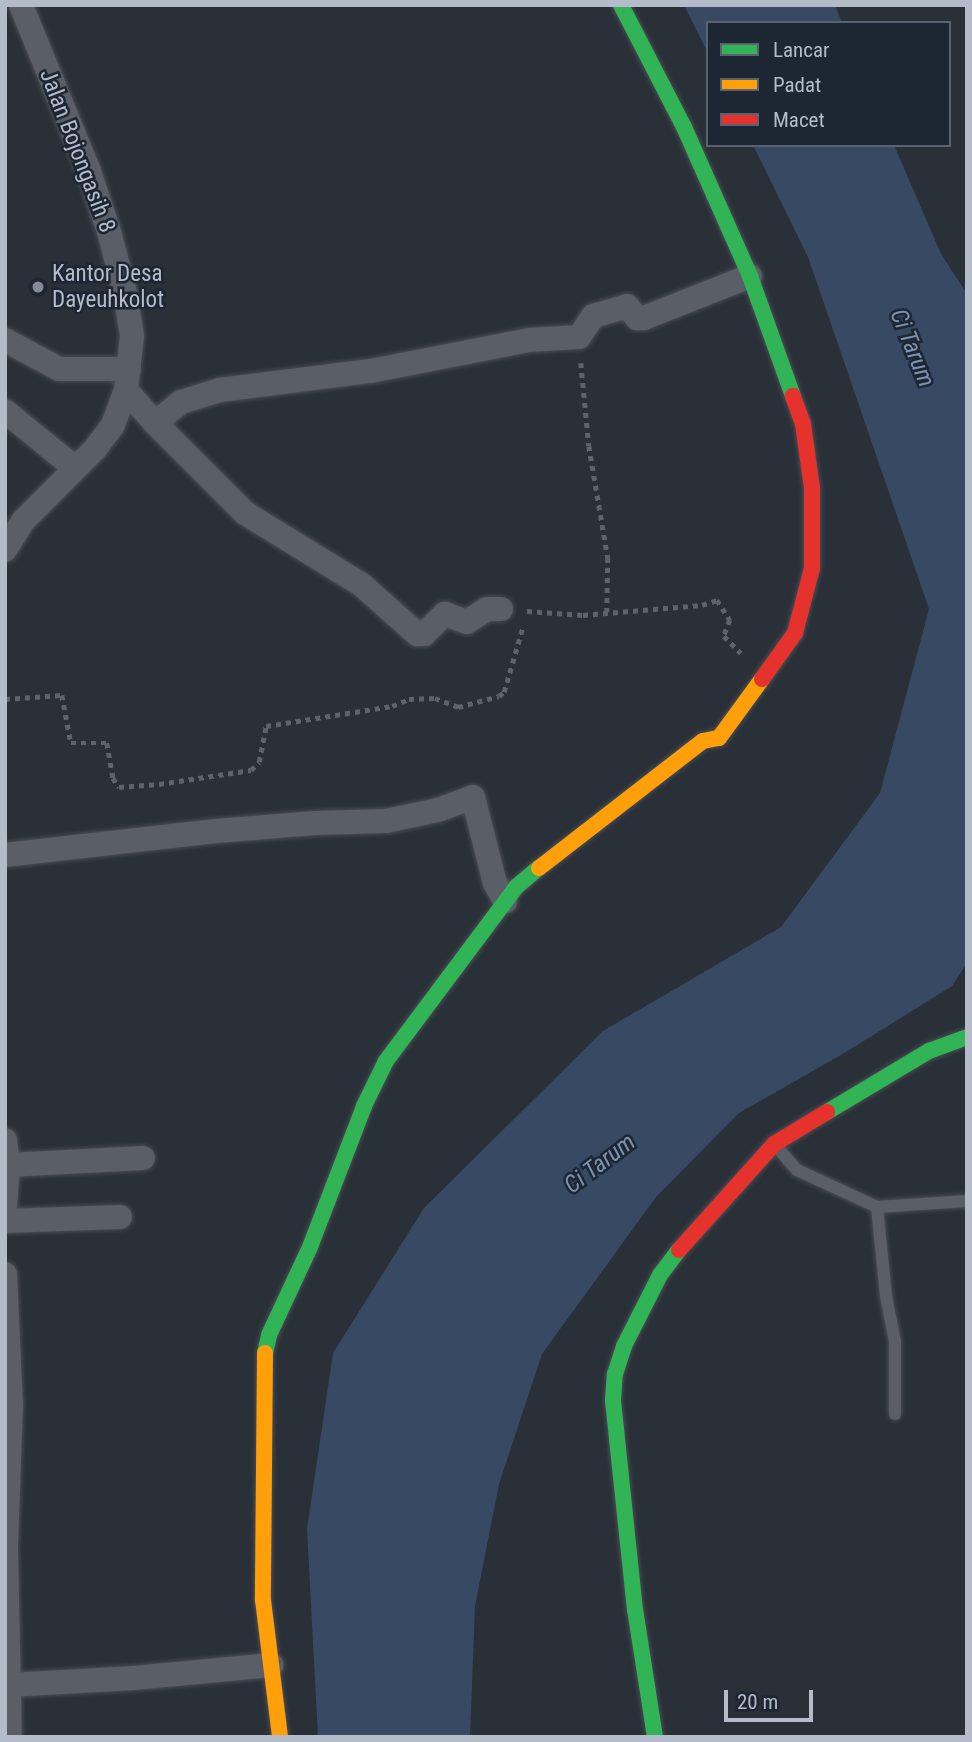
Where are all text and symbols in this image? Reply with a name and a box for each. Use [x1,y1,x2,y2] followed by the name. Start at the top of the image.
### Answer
[706,21,951,147] legend
[773,38,829,62] text: Lancar
[33,65,121,237] street label: Jalan Bojongasih 8
[773,73,821,97] text: Padat
[773,108,825,132] text: Macet
[52,260,164,314] place label: Kantor Desa Dayeuhkolot
[30,279,46,295] marker: Kantor Desa Dayeuhkolot
[883,305,941,391] water label: Ci Tarum
[559,1128,641,1200] water label: Ci Tarum
[727,1676,816,1720] scale bar
[737,1690,778,1714] text: 20 m

